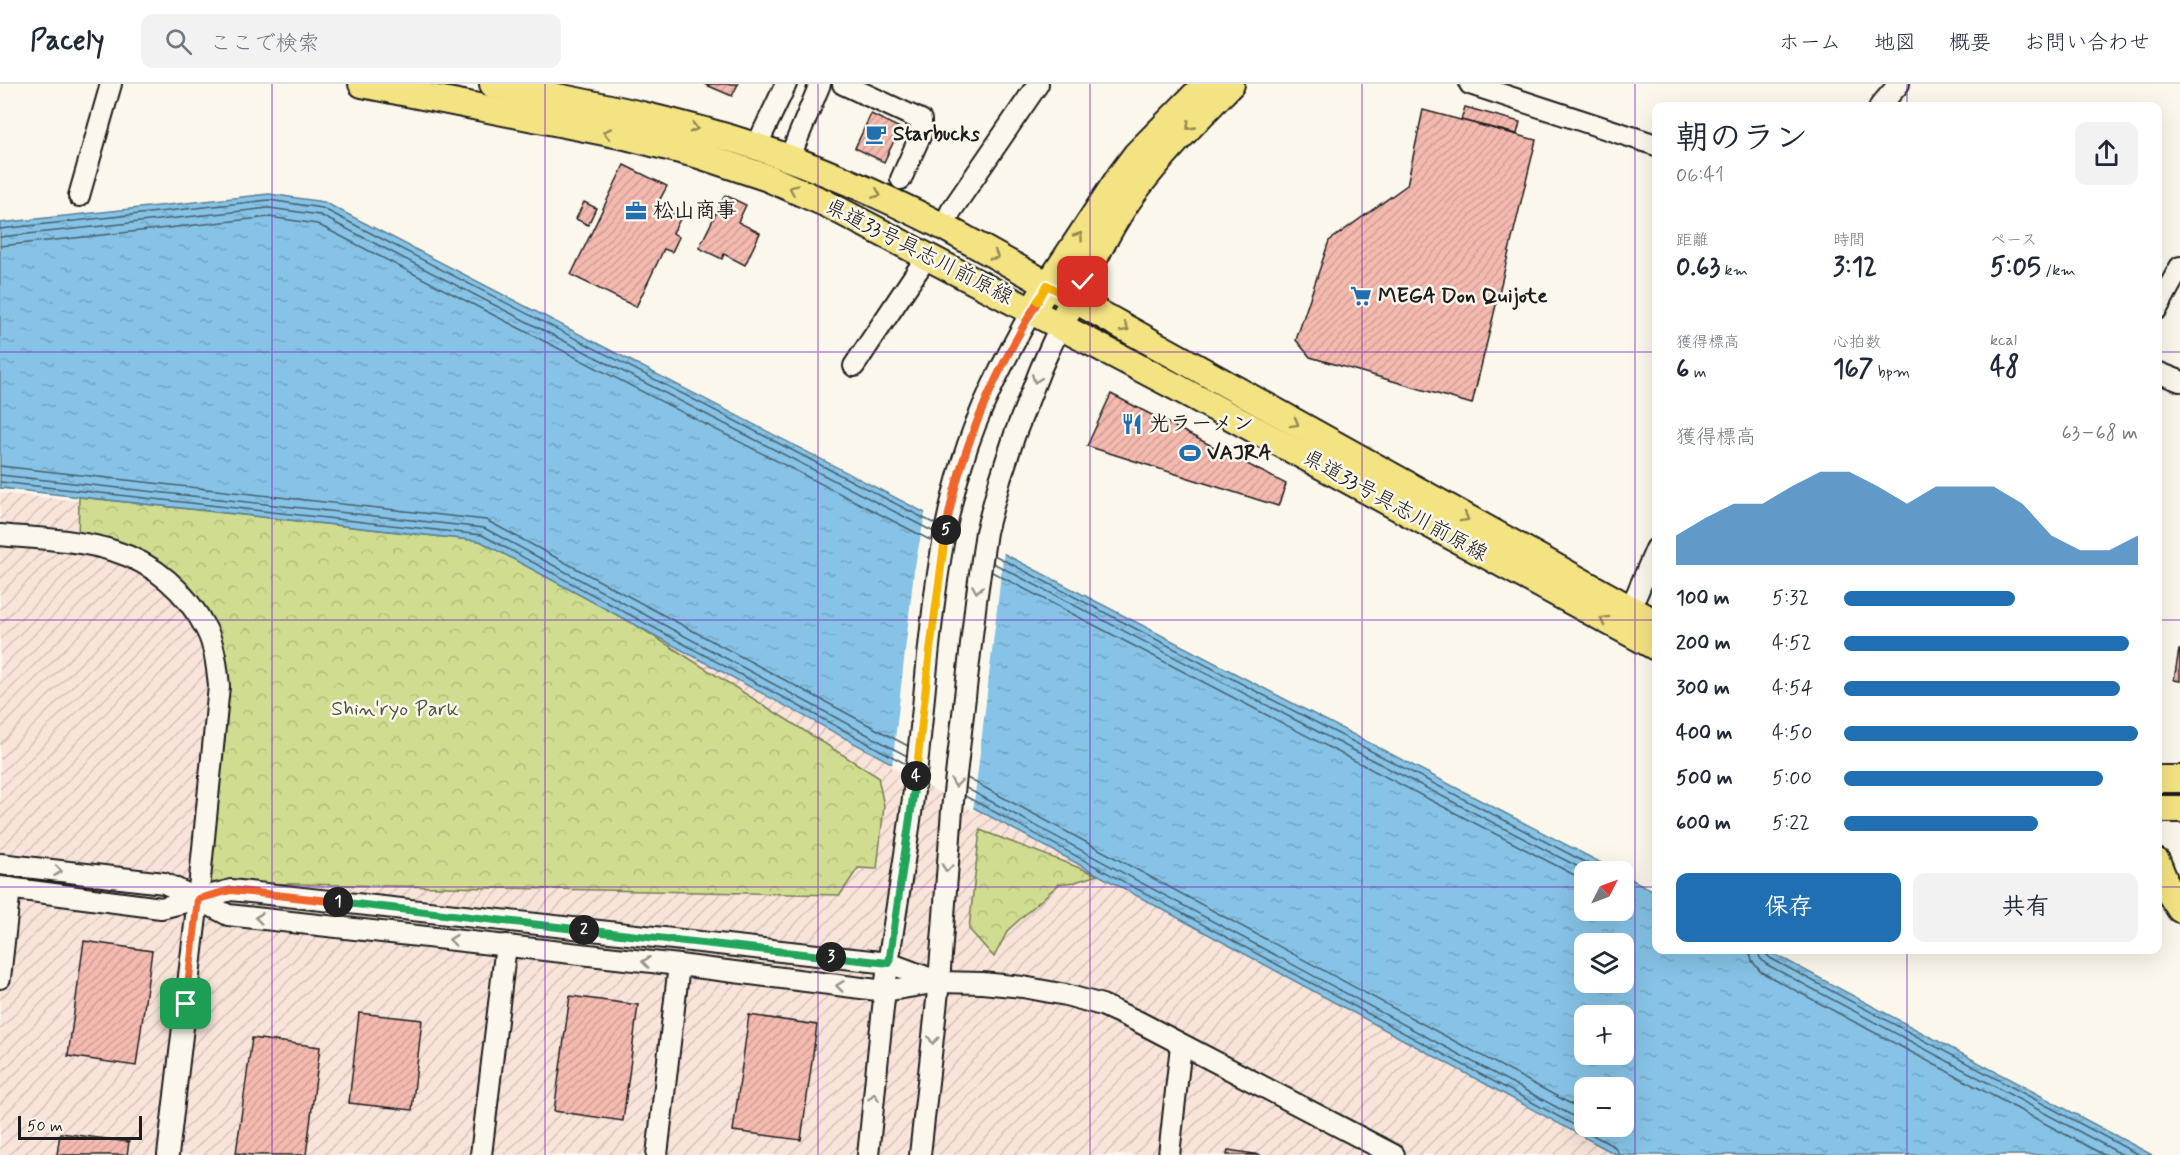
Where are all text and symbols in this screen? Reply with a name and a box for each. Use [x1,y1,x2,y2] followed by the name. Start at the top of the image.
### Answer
[141,14,561,68] search box
[30,23,105,60] text: Pacely
[162,25,195,58] icon: search
[1779,29,1841,57] text: ホーム
[1874,29,1916,57] text: 地図
[1949,29,1991,57] text: 概要
[2024,29,2150,57] text: お問い合わせ
[210,30,320,58] text: ここで検索
[1676,117,1808,161] text: 朝のラン
[1186,119,1197,129] one-way arrow
[893,120,980,148] place label: Starbucks
[688,121,698,133] one-way arrow
[864,122,888,146] cafe icon: Starbucks
[2075,122,2138,185] button: share
[602,127,612,140] one-way arrow
[1676,162,1724,189] text: 06:41
[788,184,799,196] one-way arrow
[870,187,881,199] one-way arrow
[820,192,1018,312] street label: 県道33号具志川前原線
[653,197,737,225] place label: 松山商事
[624,199,648,223] office icon: 松山商事
[1676,230,1708,251] text: 距離
[1833,230,1865,251] text: 時間
[1990,230,2037,251] text: ペース
[1072,232,1083,243] one-way arrow
[988,249,999,261] one-way arrow
[1676,251,1720,285] text: 0.63
[1833,251,1877,285] text: 3:12
[1990,251,2041,285] text: 5:05
[1057,256,1108,307] pin
[1720,260,1748,281] text: km
[2041,260,2076,281] text: /km
[1066,265,1099,298] icon: check
[1378,282,1548,310] place label: MEGA Don Quijote
[1349,284,1373,308] supermarket icon: MEGA Don Quijote
[1119,321,1129,332] one-way arrow
[1990,330,2017,351] text: kcal
[1676,332,1740,353] text: 獲得標高
[1833,332,1881,353] text: 心拍数
[1990,351,2019,385] text: 48
[1676,353,1689,387] text: 6
[1833,353,1874,387] text: 167
[1689,362,1706,383] text: m
[1874,362,1910,383] text: bpm
[1031,373,1043,384] one-way arrow
[1149,410,1254,438] place label: 光ラーメン
[1120,412,1144,436] restaurant icon: 光ラーメン
[1289,416,1299,427] one-way arrow
[2061,420,2138,447] text: 63–68 m
[1676,424,1756,451] text: 獲得標高
[1207,439,1271,467] place label: VAJRA
[1178,441,1202,465] sports icon: VAJRA
[1298,443,1492,569] street label: 県道33号具志川前原線
[1459,511,1470,522] one-way arrow
[931,515,961,545] pin: 5
[941,519,951,540] text: 5
[972,585,984,594] one-way arrow
[1676,585,1730,612] text: 100 m
[1772,585,1809,612] text: 5:32
[1600,616,1610,627] one-way arrow
[1676,630,1731,657] text: 200 m
[1772,630,1812,657] text: 4:52
[1676,675,1730,702] text: 300 m
[1772,675,1813,702] text: 4:54
[331,695,459,723] park label: Shin'ryo Park
[1676,720,1732,747] text: 400 m
[1772,720,1812,747] text: 4:50
[901,761,931,791] pin: 4
[911,765,921,786] text: 4
[1676,765,1733,792] text: 500 m
[1772,765,1812,792] text: 5:00
[950,779,962,788] one-way arrow
[1676,810,1731,837] text: 600 m
[1772,810,1810,837] text: 5:22
[1574,861,1634,921] north arrow
[1574,861,1634,1137] map controls
[54,864,63,876] one-way arrow
[941,864,954,873] one-way arrow
[1676,873,1901,942] button: 保存
[1913,873,2138,942] button: 共有
[323,887,353,917] pin: 1
[334,891,342,912] text: 1
[254,913,263,925] one-way arrow
[569,915,599,945] pin: 2
[580,919,588,940] text: 2
[1574,933,1634,993] button: layers
[448,934,457,947] one-way arrow
[816,942,846,972] pin: 3
[827,946,835,967] text: 3
[642,956,651,968] one-way arrow
[160,978,211,1029] pin
[835,980,845,992] one-way arrow
[169,987,202,1020] icon: arrive
[1574,1005,1634,1065] button: +
[927,1035,940,1044] one-way arrow
[1574,1077,1634,1137] button: −
[867,1092,880,1101] one-way arrow
[18,1113,142,1140] scale bar
[27,1116,63,1137] text: 50 m

